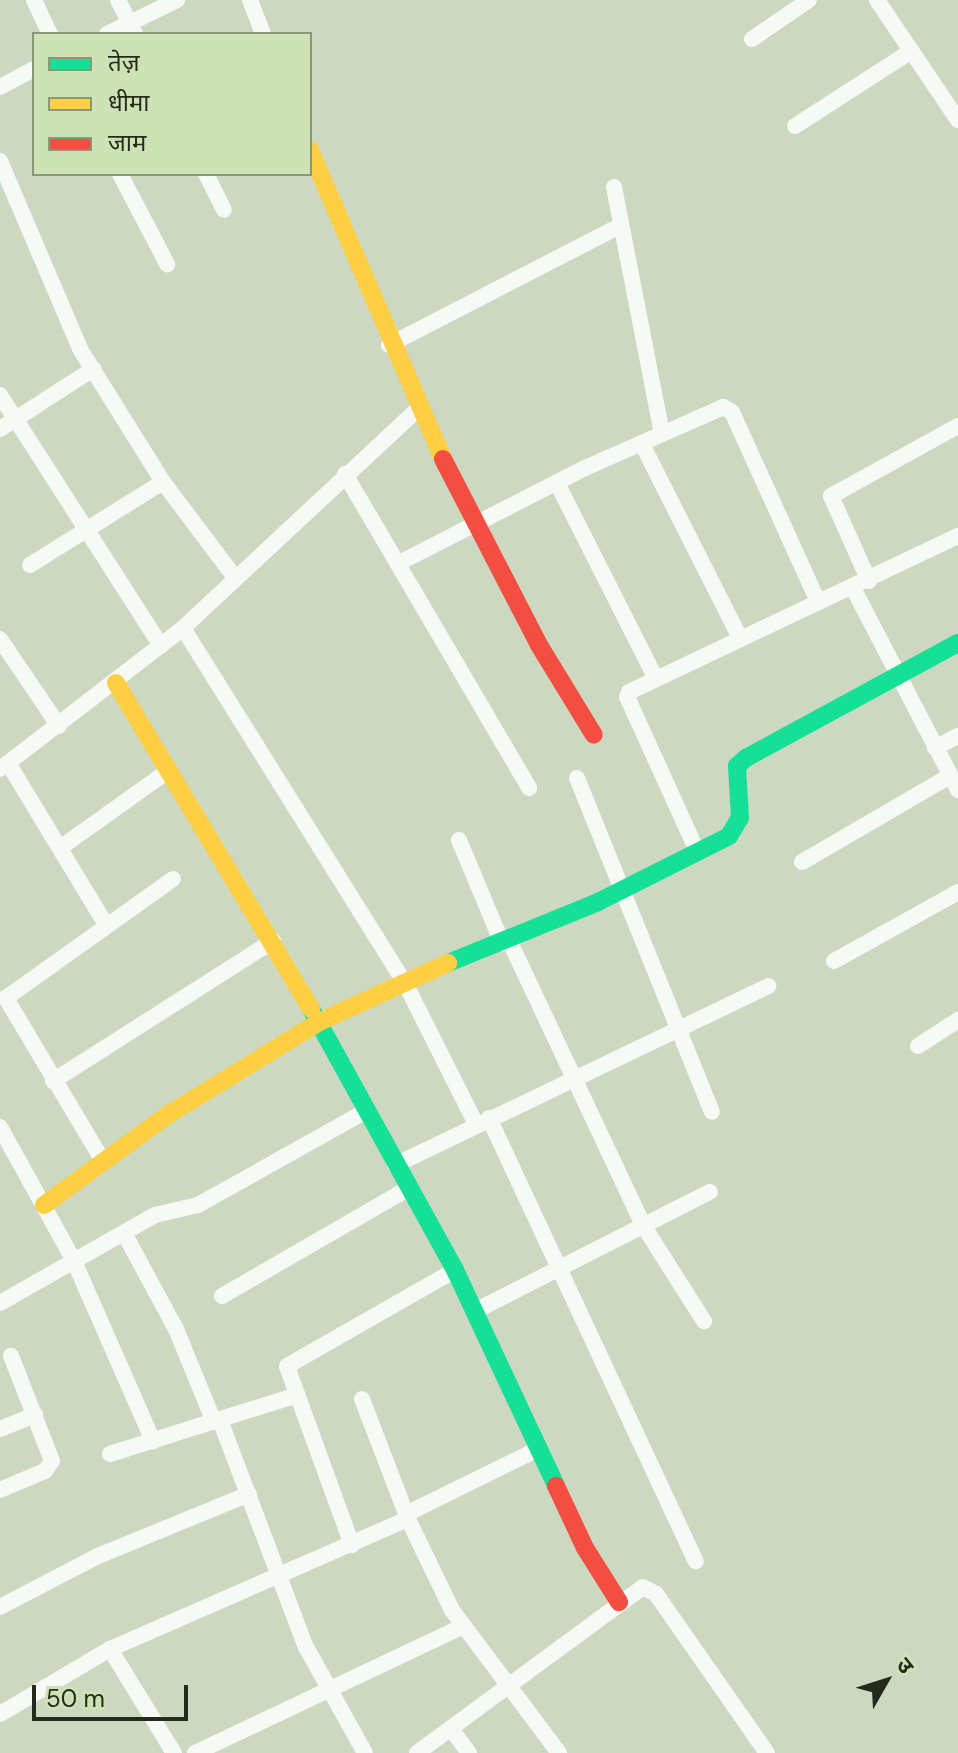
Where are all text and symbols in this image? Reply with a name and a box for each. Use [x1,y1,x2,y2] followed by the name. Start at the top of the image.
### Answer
[32,32,312,176] legend
[108,47,140,78] text: तेज़
[108,87,150,118] text: धीमा
[108,127,146,158] text: जाम
[846,1641,926,1721] north arrow
[890,1651,920,1680] text: उ
[36,1669,192,1719] scale bar
[46,1683,105,1714] text: 50 m

